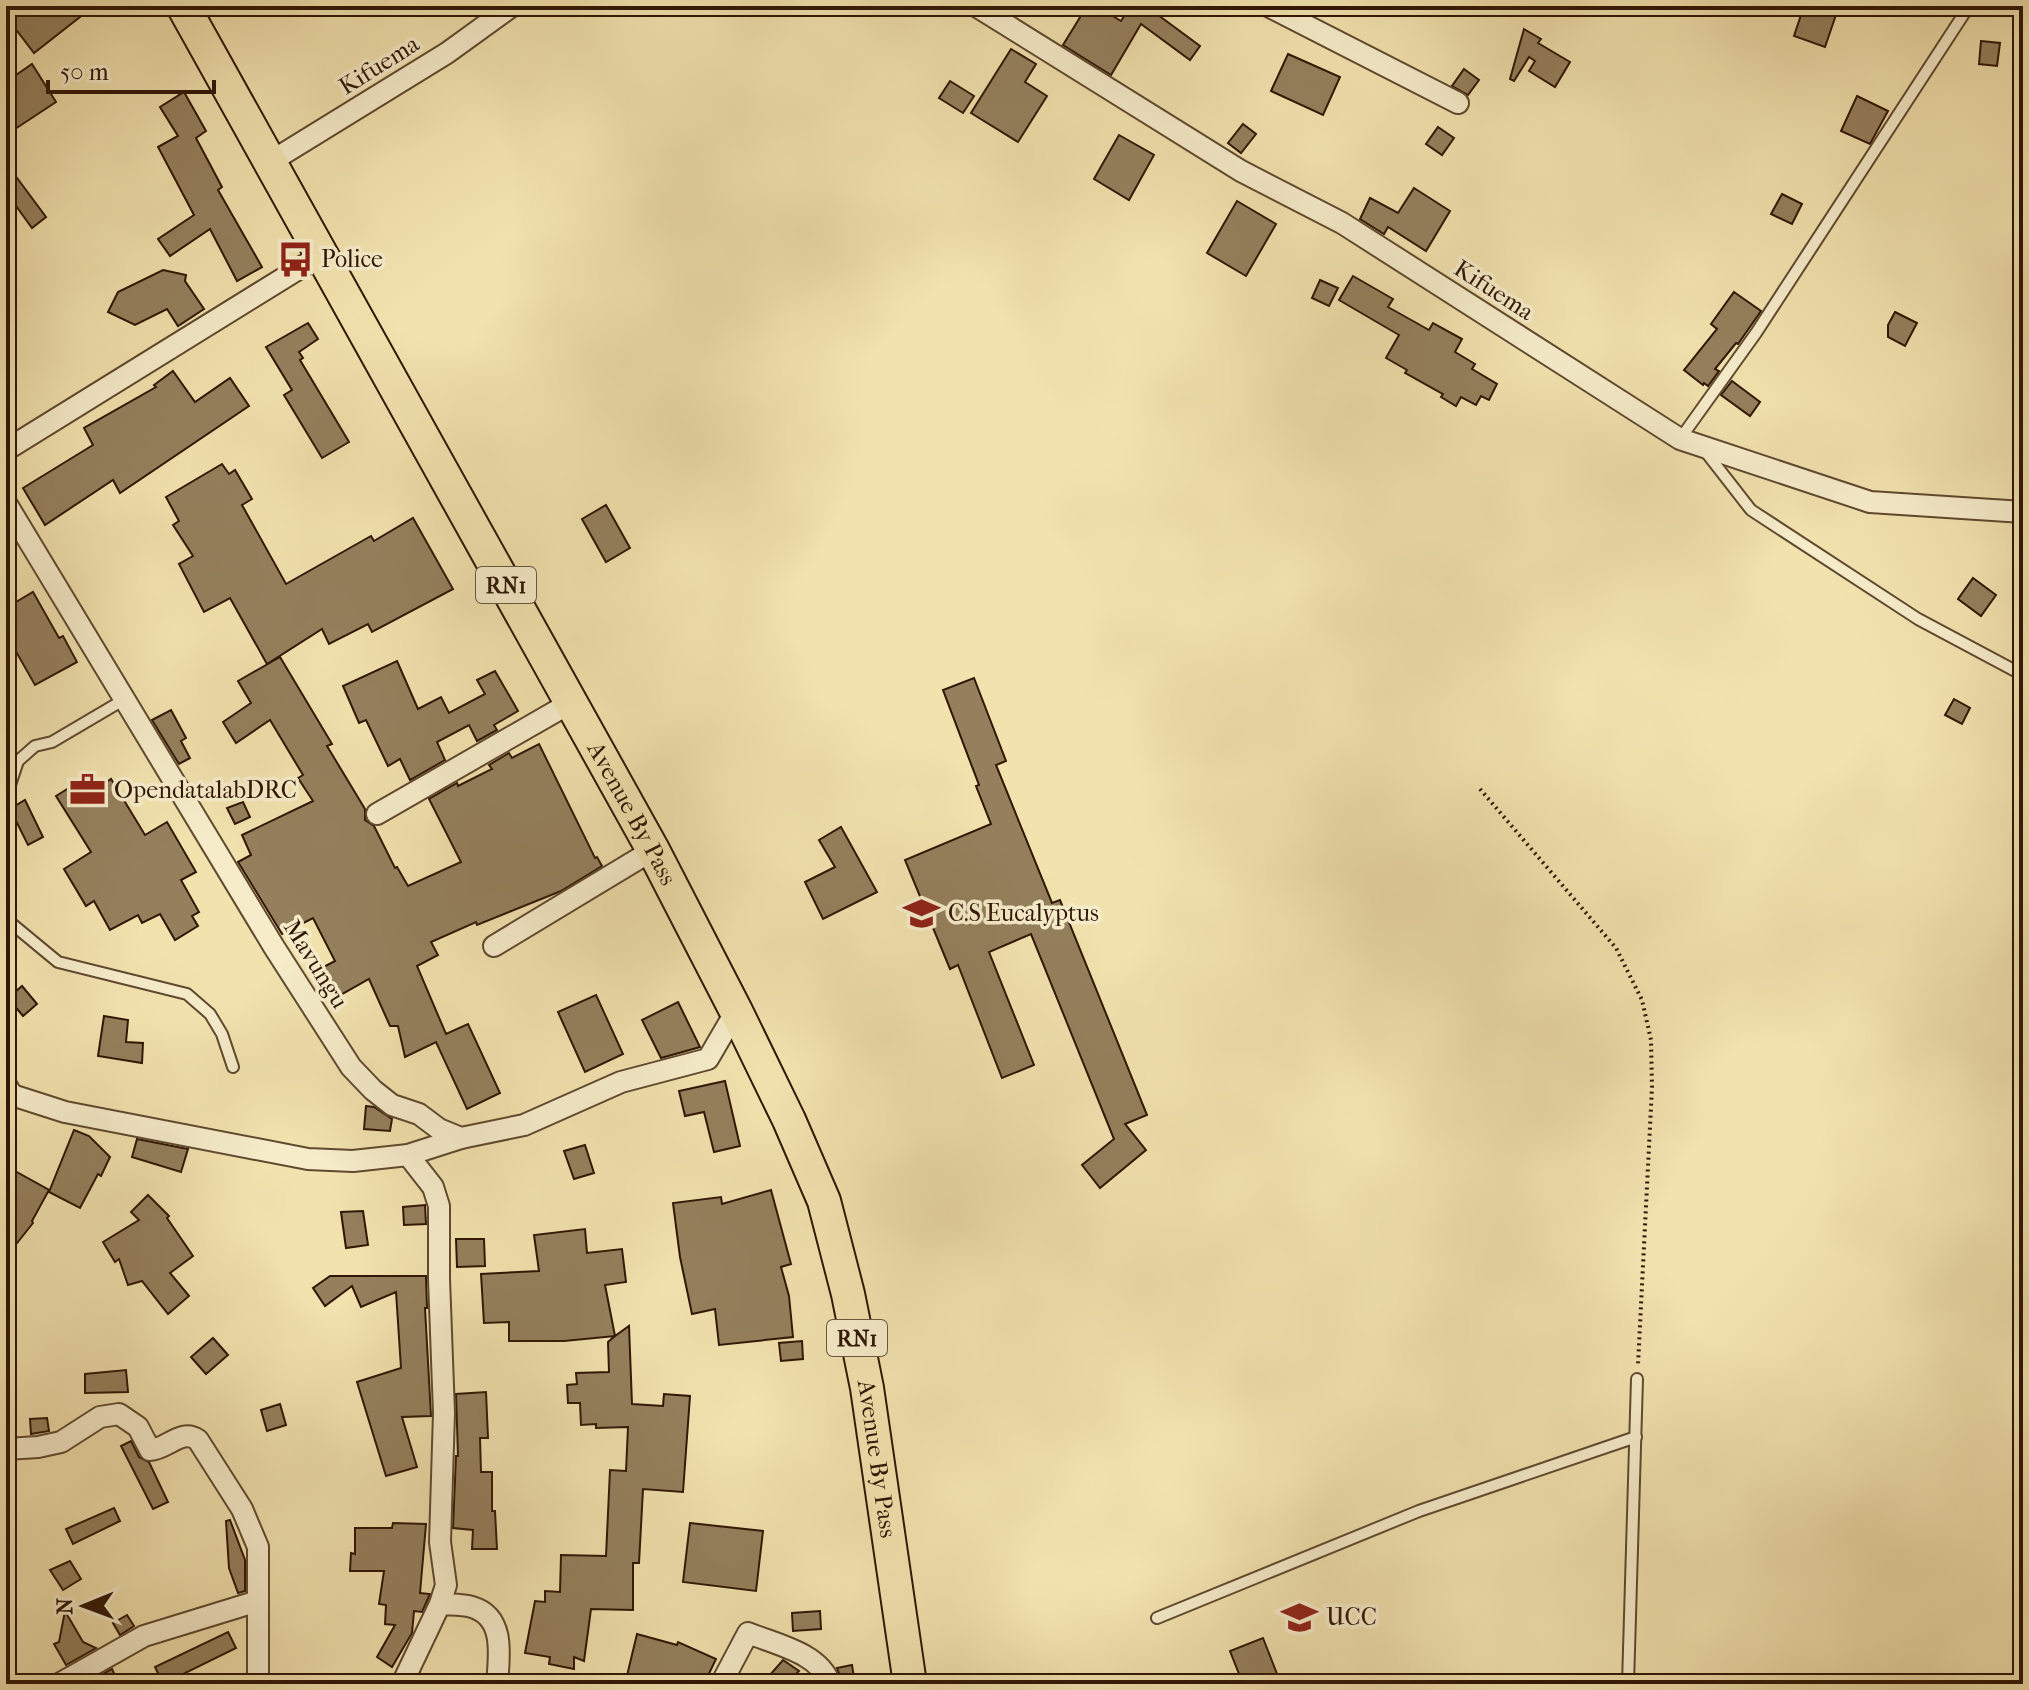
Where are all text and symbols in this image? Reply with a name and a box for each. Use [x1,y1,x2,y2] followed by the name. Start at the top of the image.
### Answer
[334,29,425,100] street label: Kifuema
[48,44,214,94] scale bar
[60,58,109,86] text: 50 m
[276,240,314,278] bus stop icon: Police
[321,245,383,273] place label: Police
[1449,254,1540,326] street label: Kifuema
[476,567,536,603] road number: RN1
[581,736,683,890] street label: Avenue By Pass
[69,771,107,809] office icon: OpendatalabDRC
[114,776,297,804] place label: OpendatalabDRC
[903,894,941,932] school or university icon: C.S Eucalyptus
[948,899,1099,927] place label: C.S Eucalyptus
[278,915,354,1014] street label: Mavungu
[827,1320,887,1356] road number: RN1
[851,1376,903,1540] street label: Avenue By Pass
[44,1566,124,1646] north arrow
[52,1597,78,1615] text: N
[1281,1598,1319,1636] school or university icon: UCC
[1326,1603,1377,1631] place label: UCC

